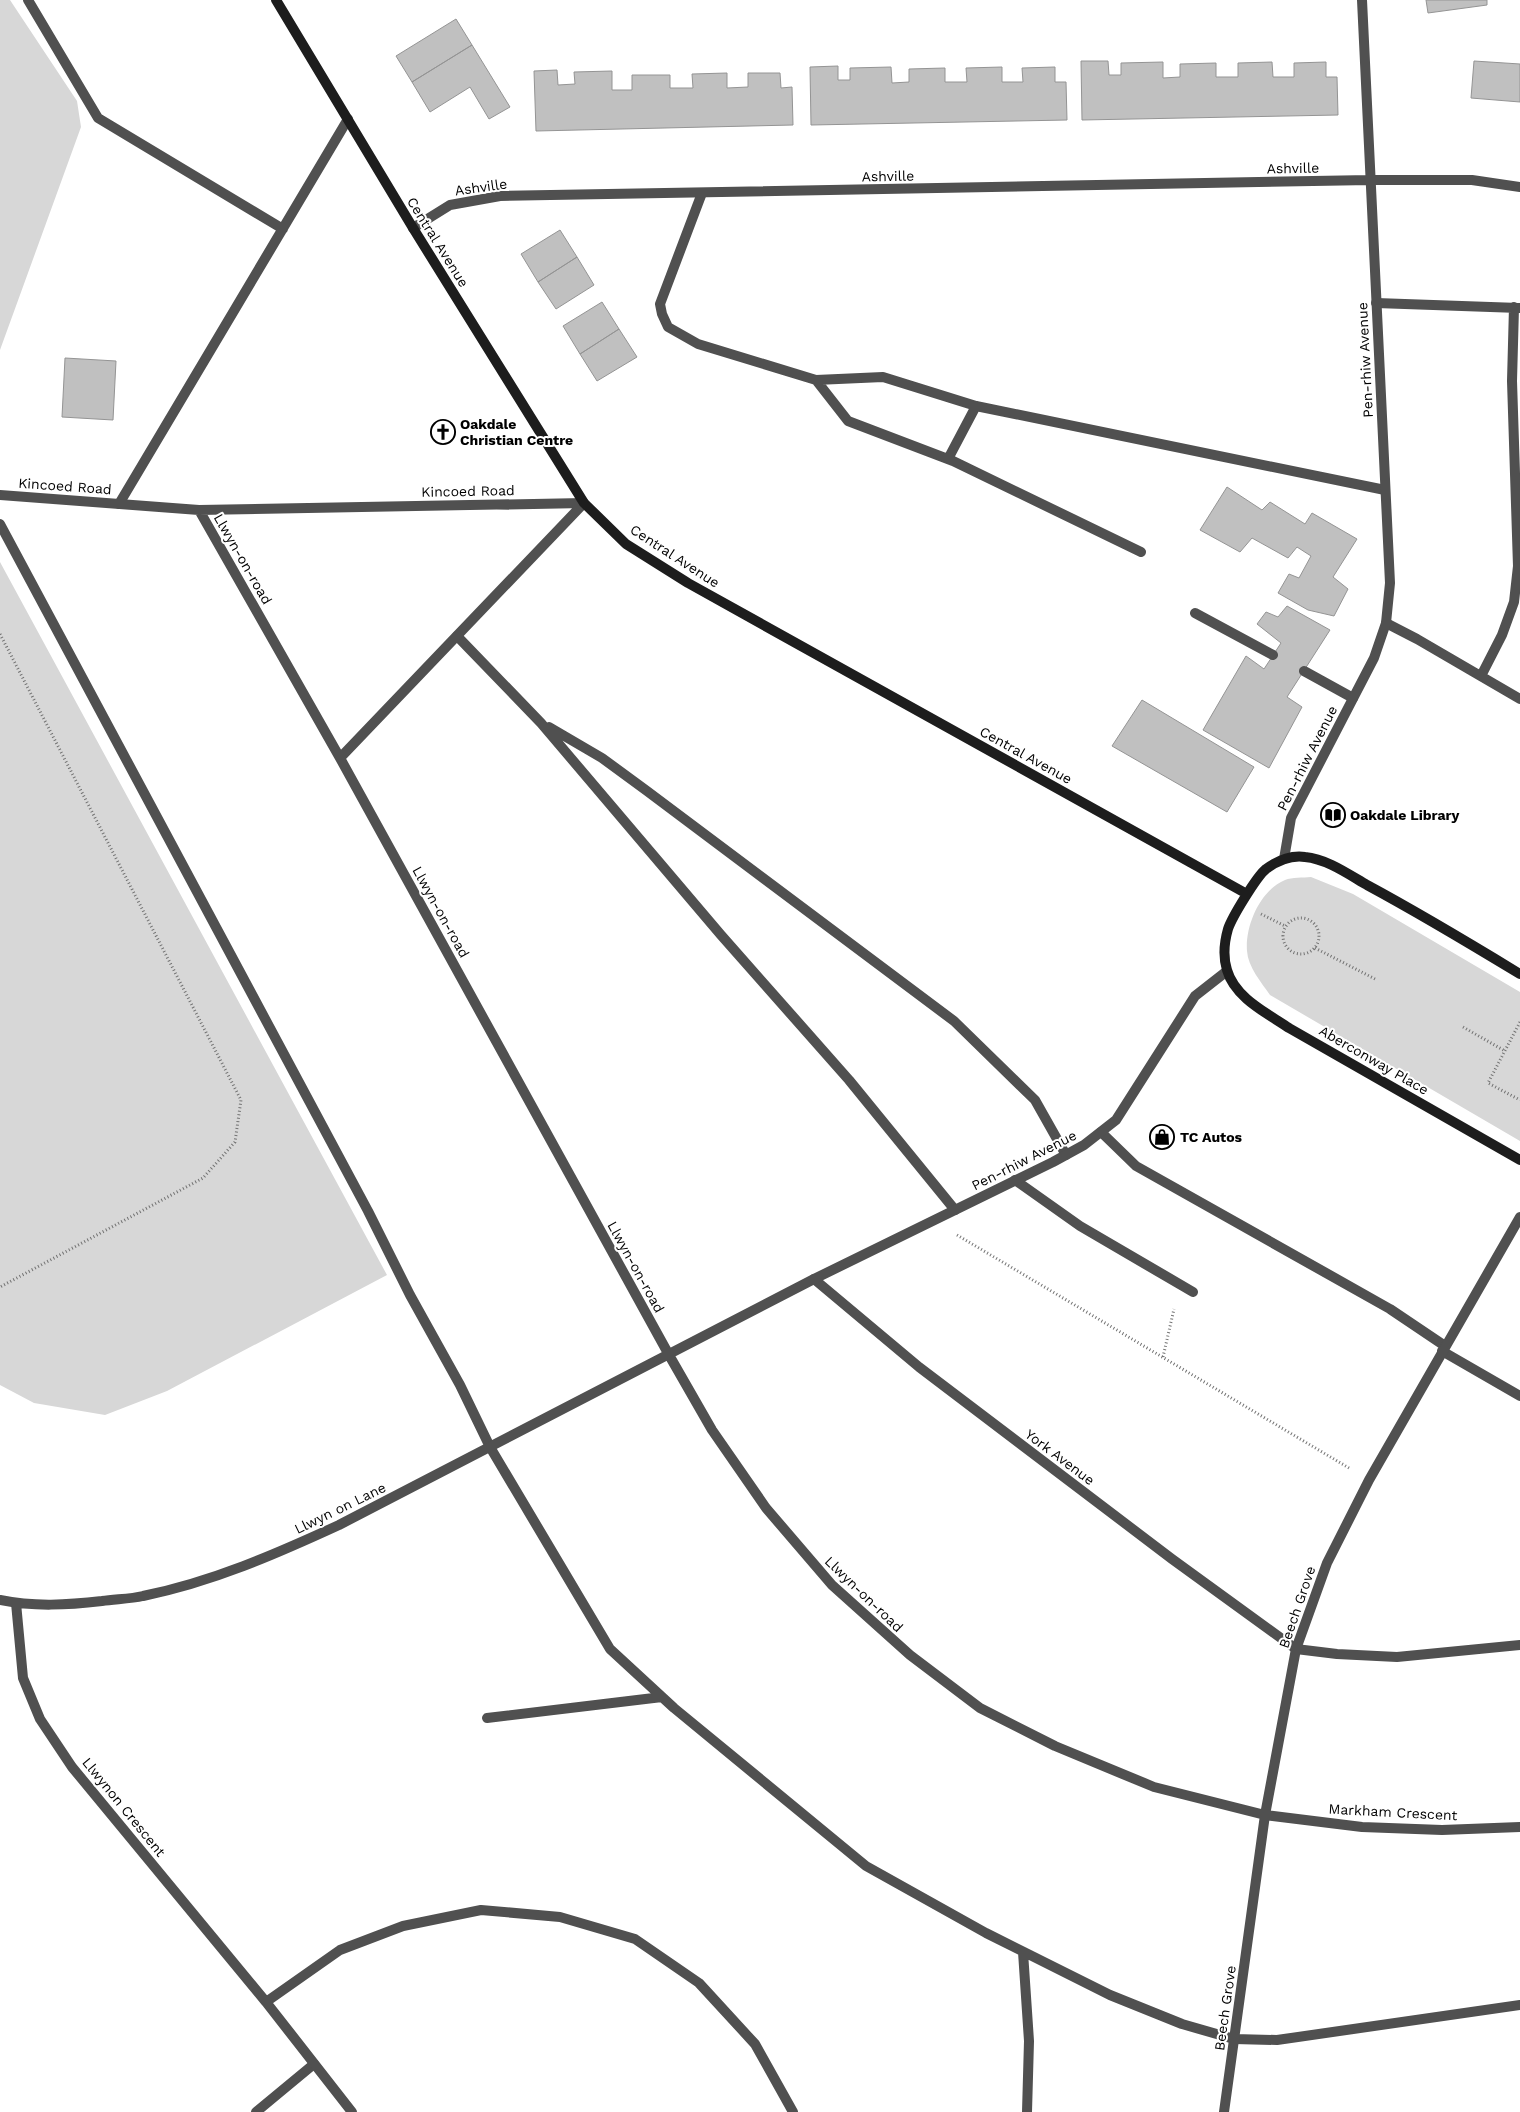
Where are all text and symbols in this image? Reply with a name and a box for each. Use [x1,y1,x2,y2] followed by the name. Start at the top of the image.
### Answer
[1267,160,1319,176] street label: Ashville
[862,168,914,184] street label: Ashville
[454,175,508,199] street label: Ashville
[404,194,472,290] street label: Central Avenue
[1354,302,1376,418] street label: Pen-rhiw Avenue
[460,416,573,448] place label: Oakdale Christian Centre
[430,419,456,445] church icon: Oakdale Christian Centre
[18,475,112,497] street label: Kincoed Road
[421,482,515,500] street label: Kincoed Road
[211,511,275,607] street label: Llwyn-on-road
[627,521,723,591] street label: Central Avenue
[1274,703,1340,813] street label: Pen-rhiw Avenue
[977,723,1075,787] street label: Central Avenue
[1320,802,1346,828] library icon: Oakdale Library
[1350,807,1460,823] place label: Oakdale Library
[409,864,473,960] street label: Llwyn-on-road
[1316,1022,1432,1098] street label: Aberconway Place
[1149,1124,1175,1150] shop icon: TC Autos
[969,1127,1079,1193] street label: Pen-rhiw Avenue
[1180,1129,1243,1145] place label: TC Autos
[604,1219,668,1315] street label: Llwyn-on-road
[1022,1426,1098,1488] street label: York Avenue
[292,1479,388,1537] street label: Llwyn on Lane
[822,1553,906,1635] street label: Llwyn-on-road
[1275,1564,1319,1650] street label: Beech Grove
[79,1754,169,1860] street label: Llwynon Crescent
[1328,1801,1458,1823] street label: Markham Crescent
[1211,1964,1239,2052] street label: Beech Grove

